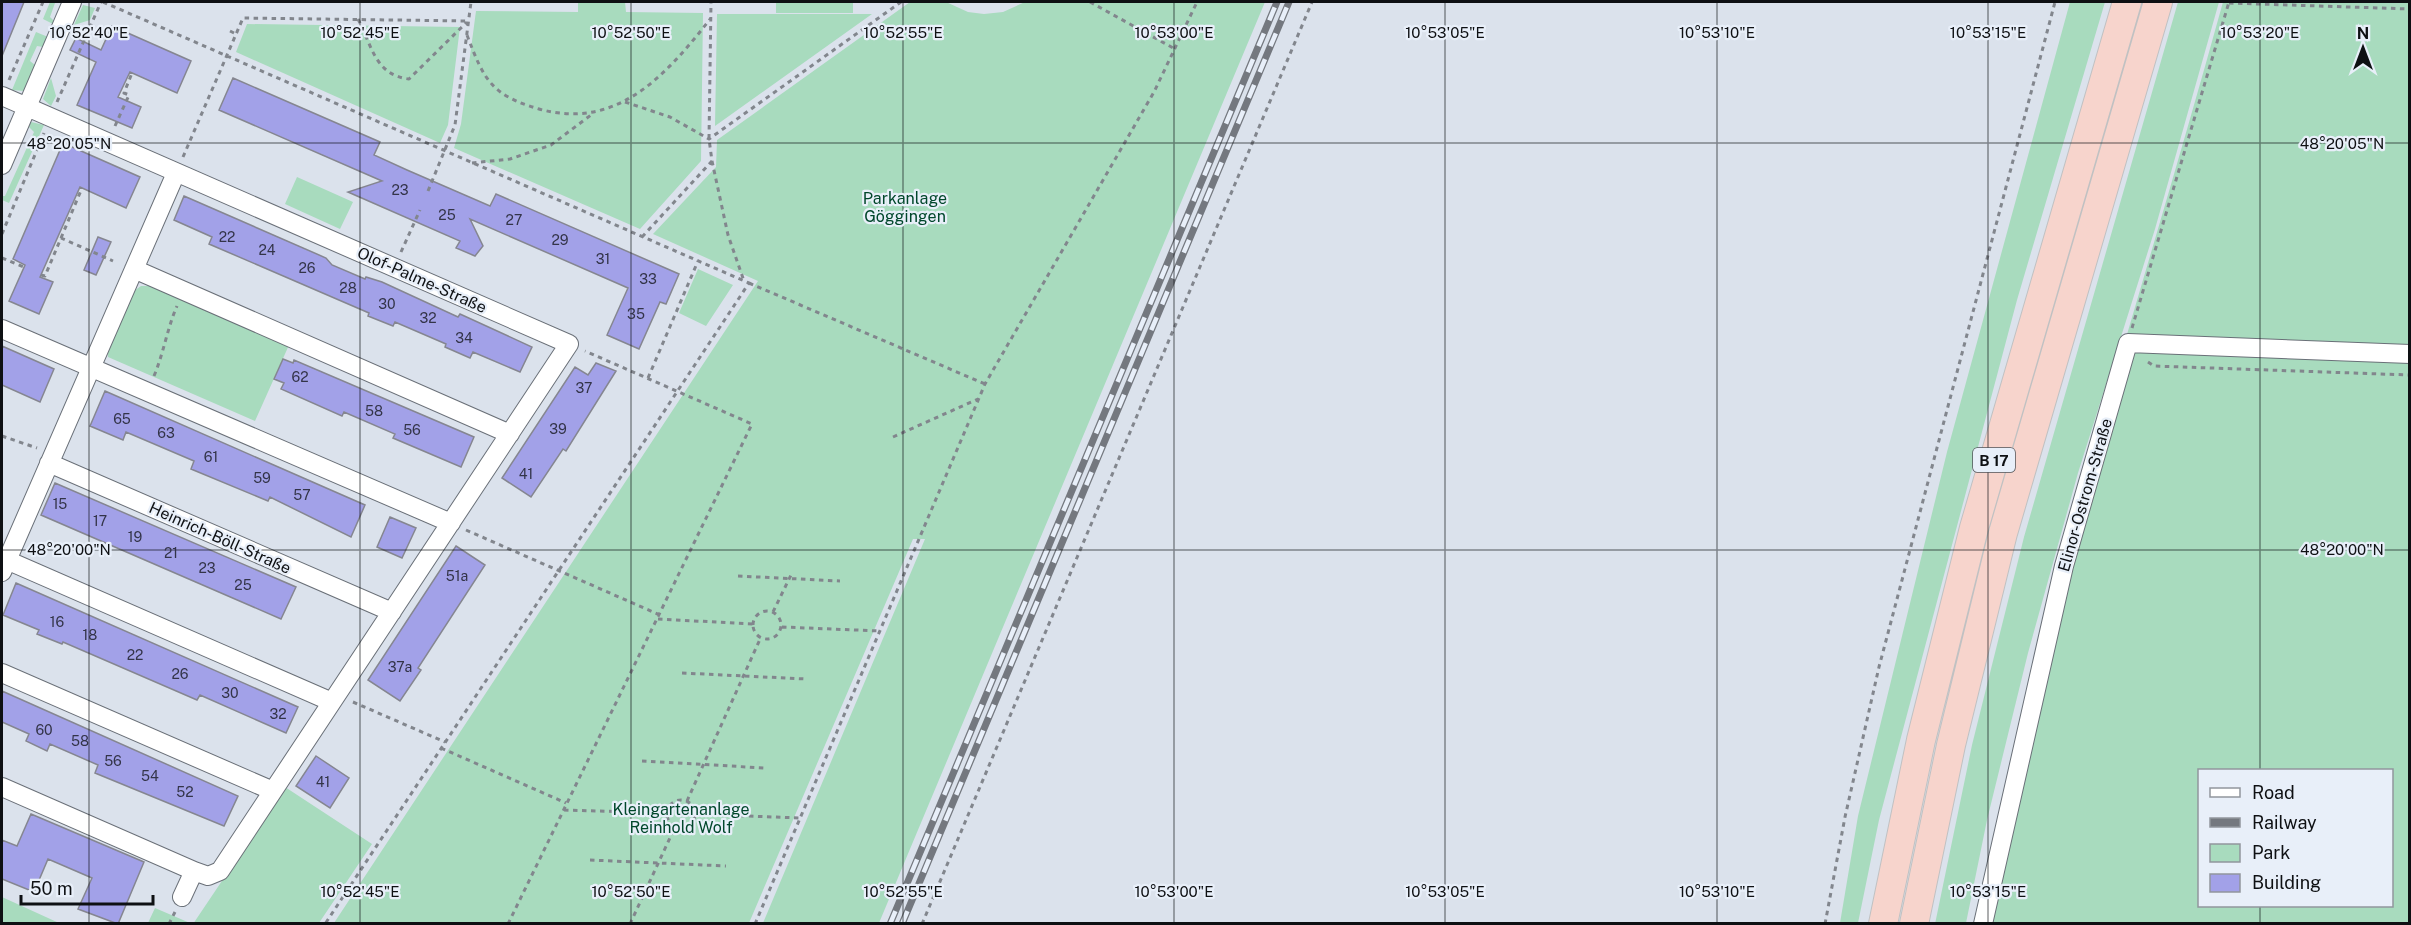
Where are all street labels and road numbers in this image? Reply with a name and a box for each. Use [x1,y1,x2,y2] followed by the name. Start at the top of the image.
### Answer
[354,243,490,317] street label: Olof-Palme-Straße
[2054,416,2116,574] street label: Elinor-Ostrom-Straße
[1973,448,2015,472] road number: B 17
[146,498,294,578] street label: Heinrich-Böll-Straße

